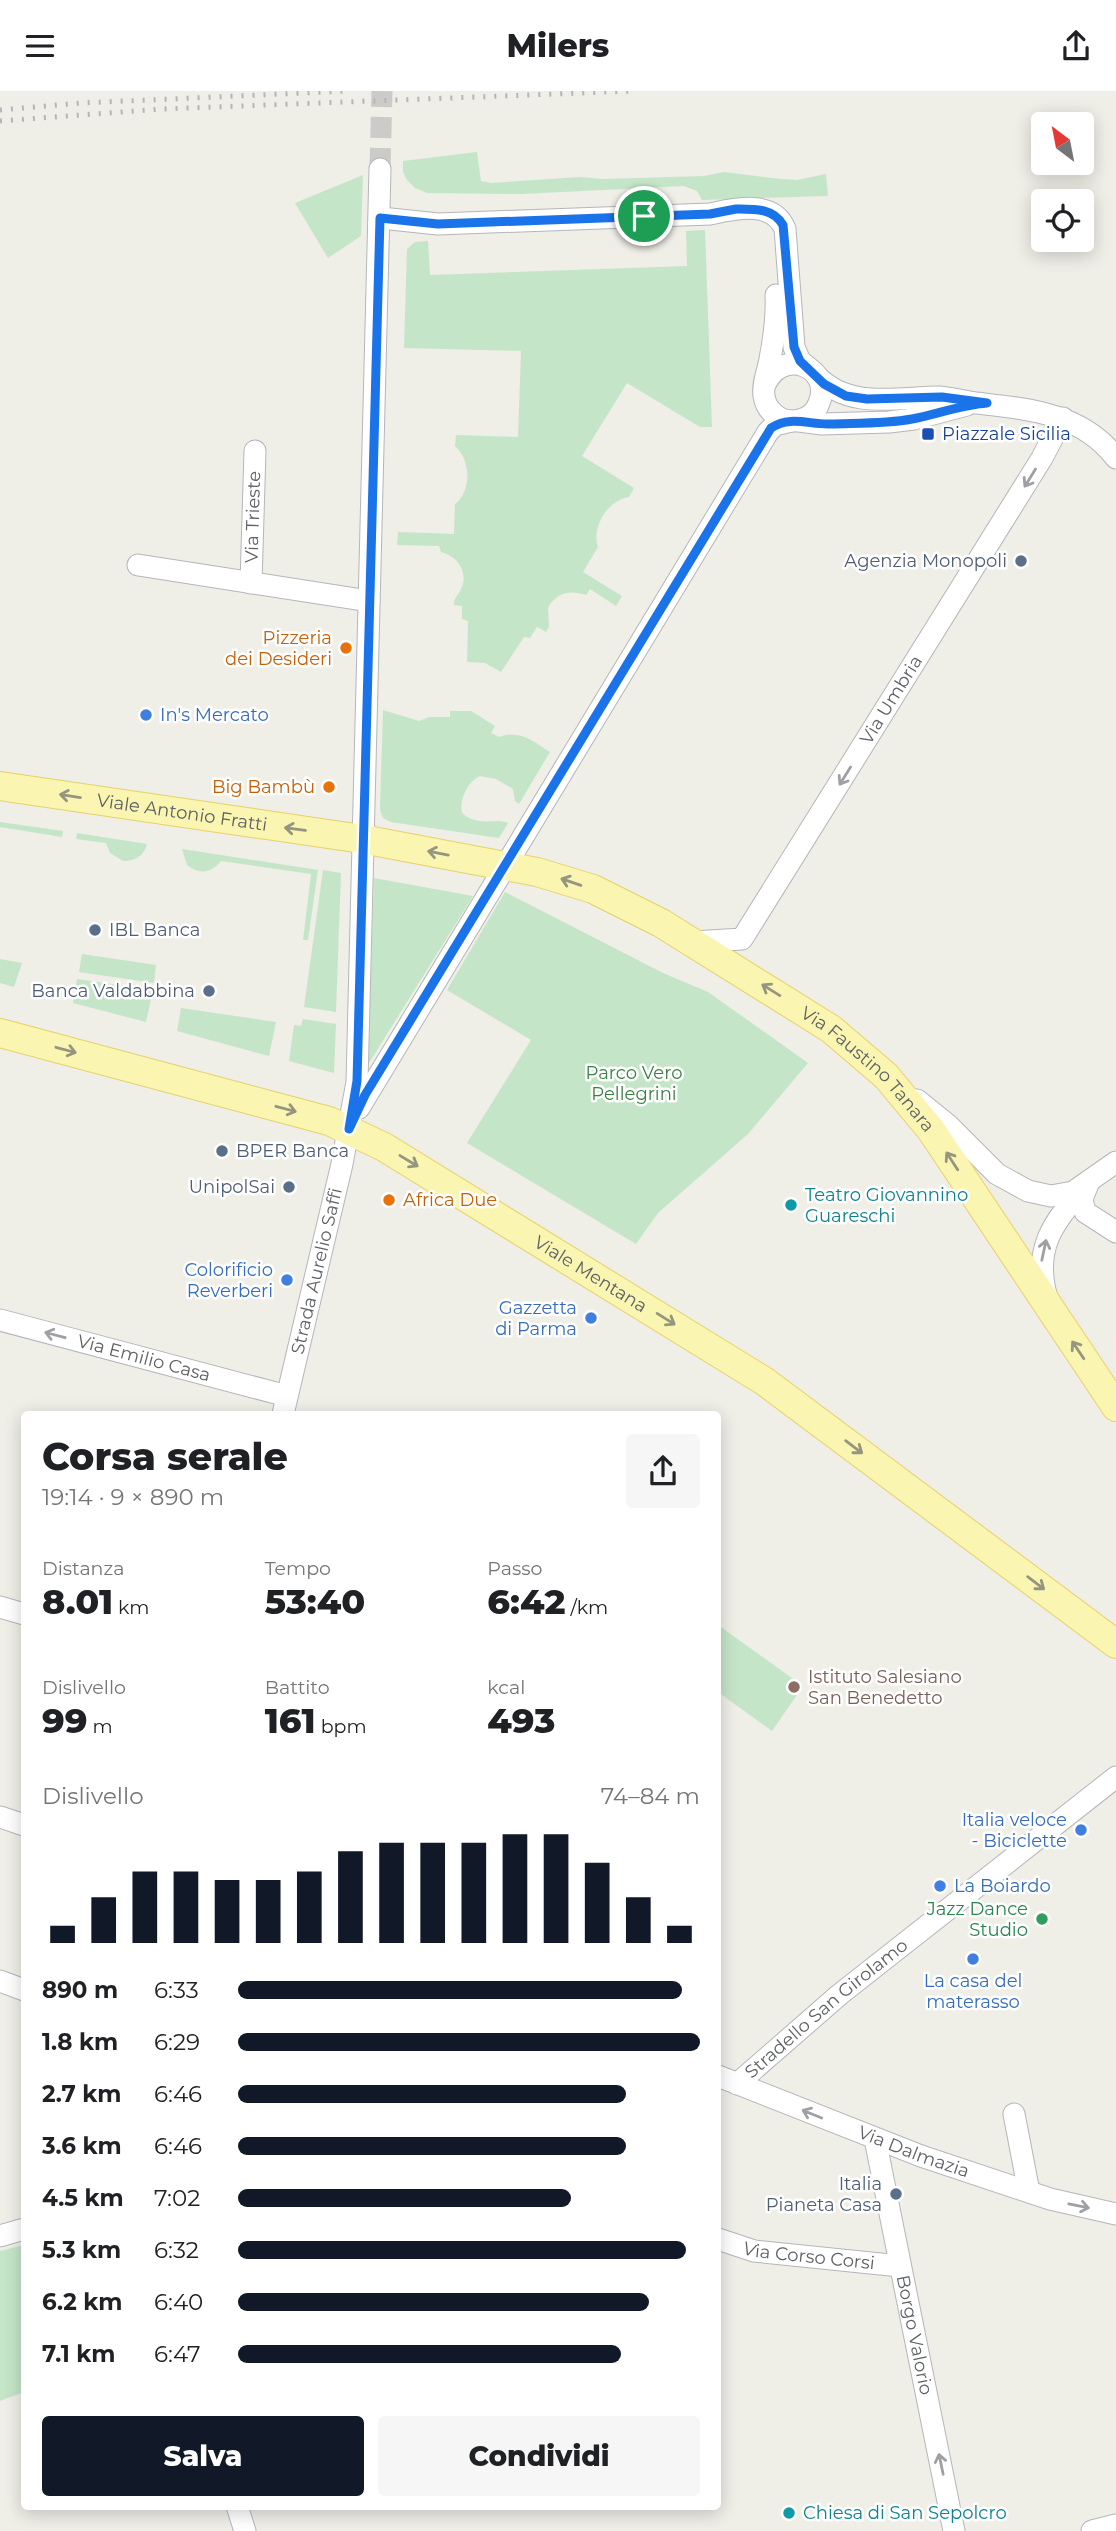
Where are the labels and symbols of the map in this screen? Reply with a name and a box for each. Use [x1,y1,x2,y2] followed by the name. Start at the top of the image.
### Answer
[1031,112,1094,175] north arrow
[614,186,674,246] pin
[942,423,1071,445] place label: Piazzale Sicilia
[920,426,936,442] marker: Piazzale Sicilia
[1023,468,1037,488] one-way arrow
[241,471,265,563] street label: Via Trieste
[844,550,1007,572] place label: Agenzia Monopoli
[1013,553,1029,569] marker: Agenzia Monopoli
[225,627,332,670] place label: Pizzeria dei Desideri
[338,640,354,656] marker: Pizzeria dei Desideri
[855,651,927,748] street label: Via Umbria
[160,704,269,726] place label: In's Mercato
[138,707,154,723] marker: In's Mercato
[838,765,852,785] one-way arrow
[212,776,315,798] place label: Big Bambù
[321,779,337,795] marker: Big Bambù
[59,789,81,802] one-way arrow
[95,789,269,836] street label: Viale Antonio Fratti
[284,823,307,836] one-way arrow
[427,846,450,859] one-way arrow
[561,875,583,887] one-way arrow
[109,919,200,941] place label: IBL Banca
[87,922,103,938] marker: IBL Banca
[31,980,195,1002] place label: Banca Valdabbina
[201,983,217,999] marker: Banca Valdabbina
[761,983,781,997] one-way arrow
[797,1002,939,1137] street label: Via Faustino Tanara
[54,1044,77,1057] one-way arrow
[586,1062,682,1105] park label: Parco Vero Pellegrini
[274,1104,296,1117] one-way arrow
[236,1140,349,1162] place label: BPER Banca
[214,1143,230,1159] marker: BPER Banca
[944,1152,959,1171] one-way arrow
[399,1155,419,1169] one-way arrow
[189,1176,275,1198] place label: UnipolSai
[281,1179,297,1195] marker: UnipolSai
[805,1184,968,1227] place label: Teatro Giovannino Guareschi
[287,1186,347,1356] street label: Strada Aurelio Saffi
[403,1189,497,1211] place label: Africa Due
[381,1192,397,1208] marker: Africa Due
[783,1197,799,1213] marker: Teatro Giovannino Guareschi
[530,1231,651,1317] street label: Viale Mentana
[1038,1239,1052,1262] one-way arrow
[184,1259,273,1302] place label: Colorificio Reverberi
[279,1272,295,1288] marker: Colorificio Reverberi
[495,1297,577,1340] place label: Gazzetta di Parma
[583,1310,599,1326] marker: Gazzetta di Parma
[655,1313,675,1327] one-way arrow
[44,1328,67,1341] one-way arrow
[75,1330,213,1386] street label: Via Emilio Casa
[1071,1341,1085,1361] one-way arrow
[844,1439,863,1454] one-way arrow
[1026,1576,1045,1591] one-way arrow
[808,1666,962,1709] place label: Istituto Salesiano San Benedetto
[786,1679,802,1695] marker: Istituto Salesiano San Benedetto
[962,1809,1067,1852] place label: Italia veloce - Biciclette
[1073,1822,1089,1838] marker: Italia veloce - Biciclette
[954,1875,1051,1897] place label: La Boiardo
[932,1878,948,1894] marker: La Boiardo
[926,1898,1028,1941] place label: Jazz Dance Studio
[1034,1911,1050,1927] marker: Jazz Dance Studio
[740,1934,912,2083] street label: Stradello San Girolamo
[965,1951,981,1967] marker: La casa del materasso
[924,1970,1022,2013] place label: La casa del materasso
[801,2106,823,2119] one-way arrow
[855,2121,972,2182] street label: Via Dalmazia
[766,2173,882,2216] place label: Italia Pianeta Casa
[888,2186,904,2202] marker: Italia Pianeta Casa
[1067,2199,1090,2213] one-way arrow
[740,2237,876,2274] street label: Via Corso Corsi
[892,2273,937,2397] street label: Borgo Valorio
[933,2453,947,2476] one-way arrow
[803,2502,1007,2524] place label: Chiesa di San Sepolcro
[781,2505,797,2521] marker: Chiesa di San Sepolcro

